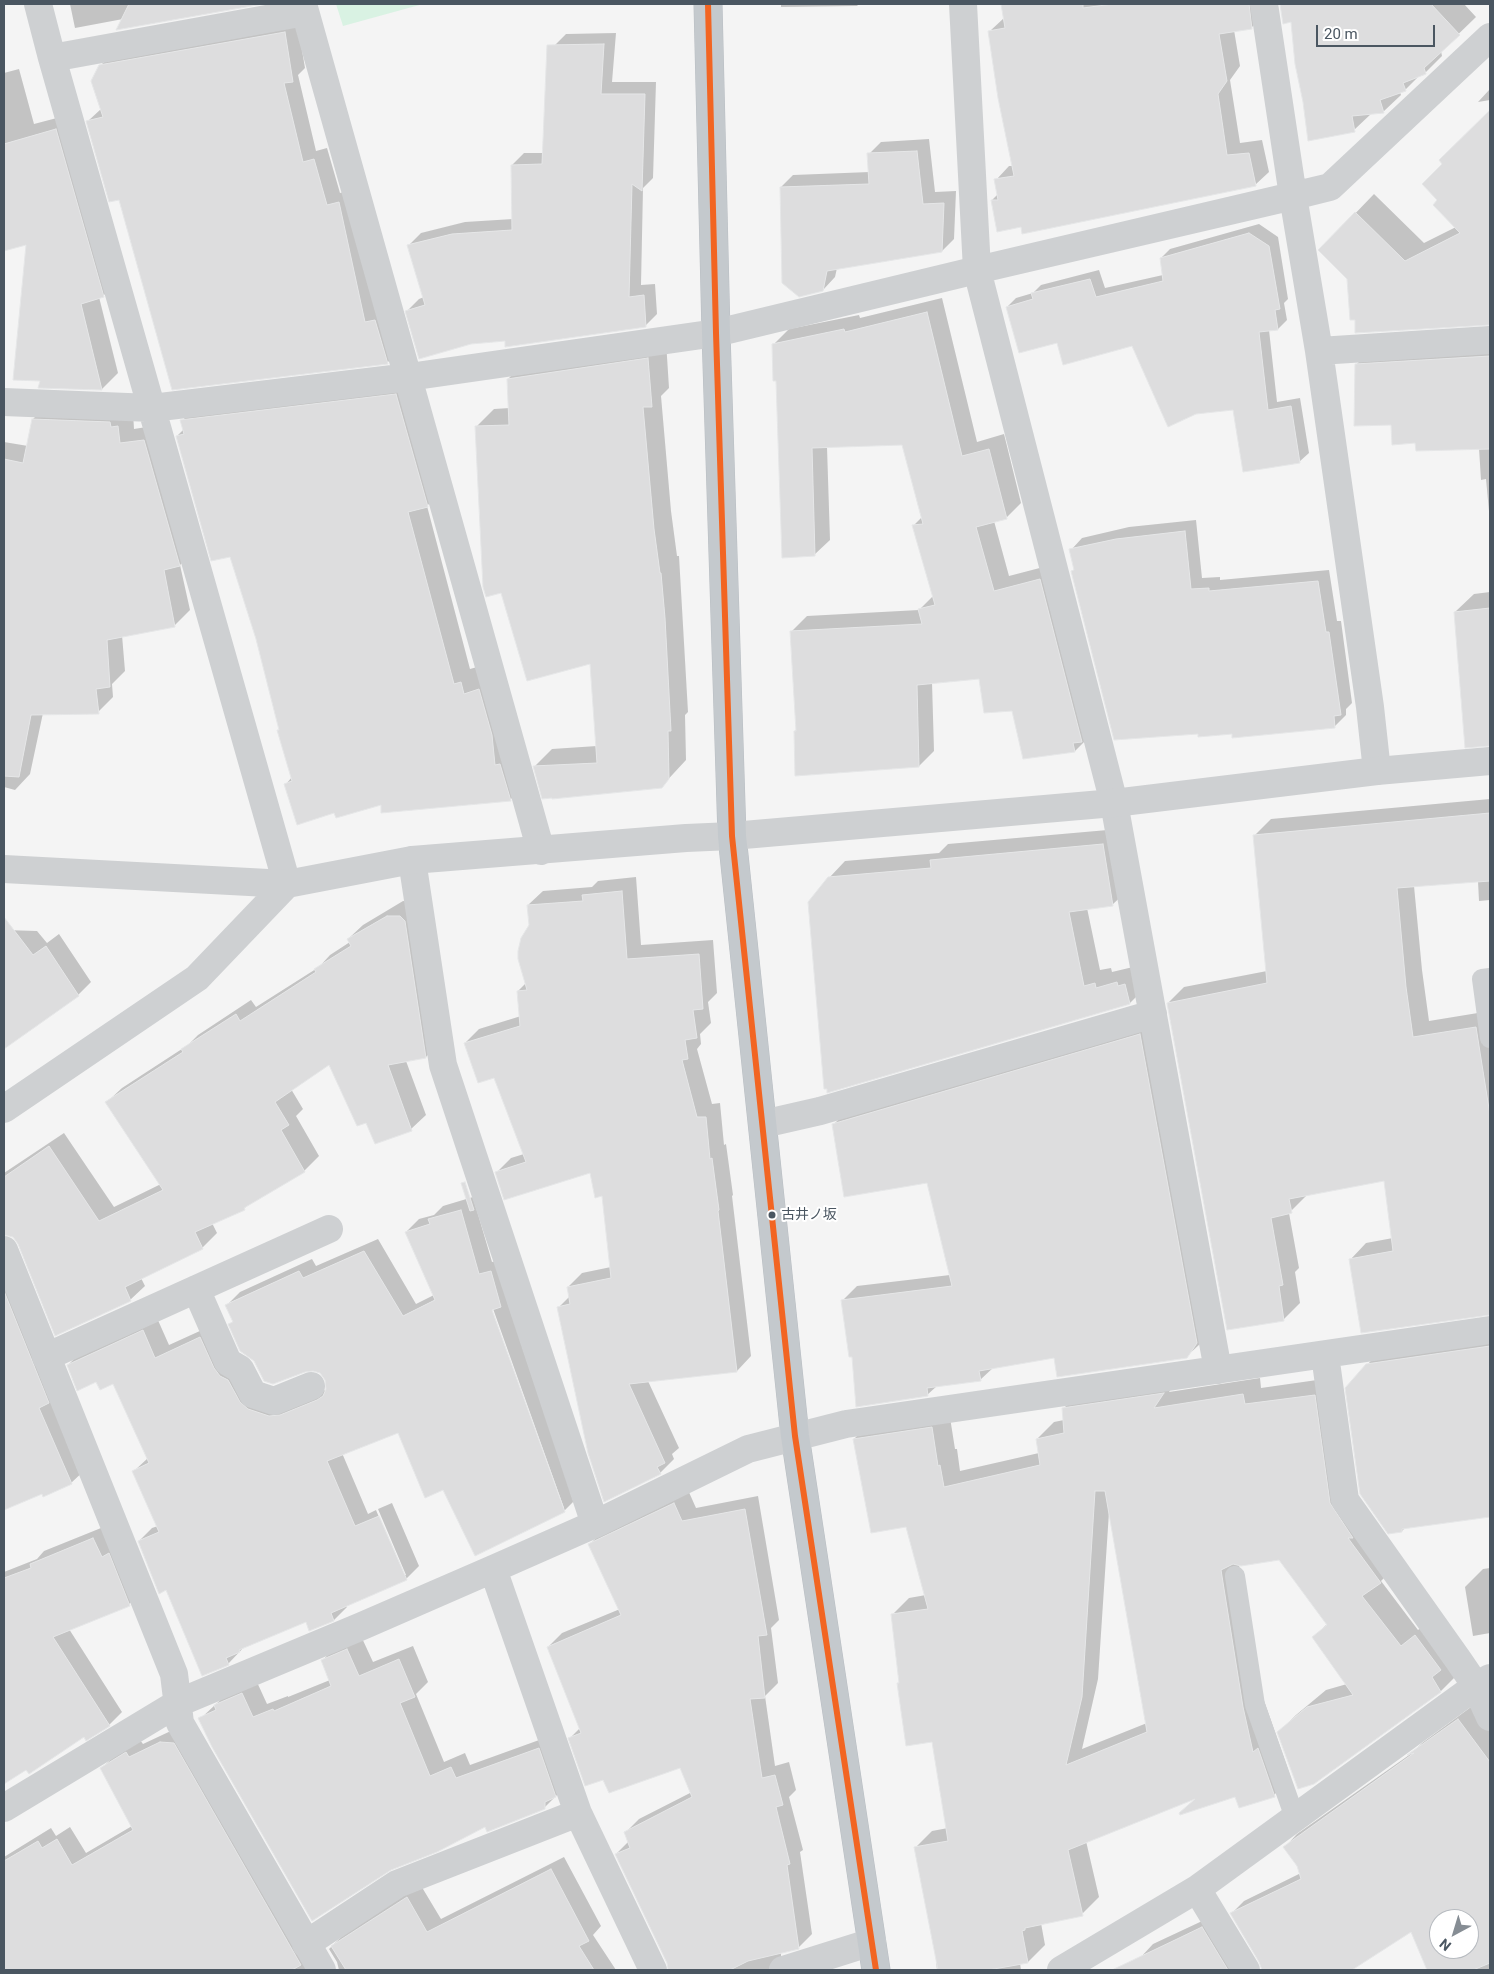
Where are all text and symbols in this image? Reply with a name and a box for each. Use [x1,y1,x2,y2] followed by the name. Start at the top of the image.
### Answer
[1319,15,1438,47] scale bar
[1324,25,1358,43] text: 20 m
[781,1207,837,1223] place label: 古井ノ坂
[767,1210,777,1220] marker: 古井ノ坂
[1429,1909,1479,1959] north arrow
[1436,1936,1454,1954] text: N

